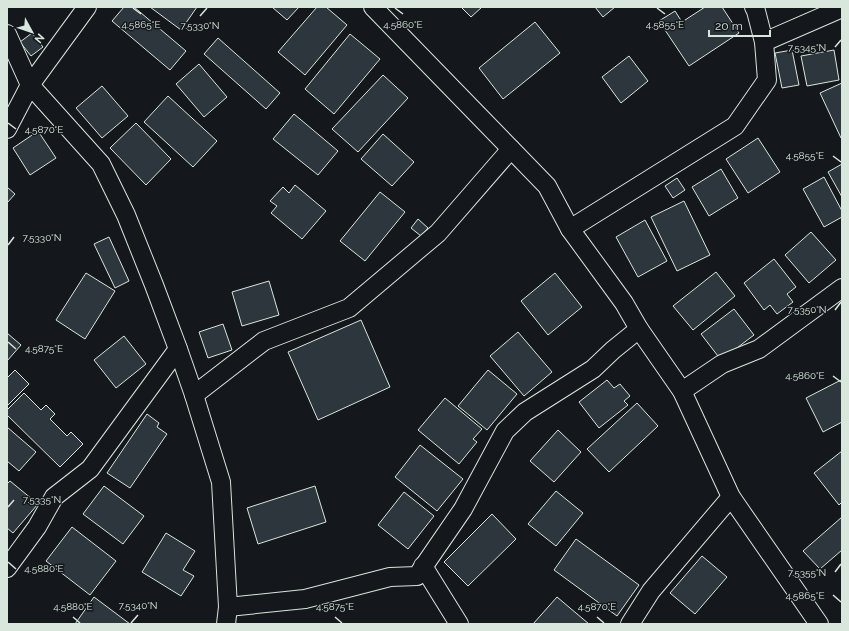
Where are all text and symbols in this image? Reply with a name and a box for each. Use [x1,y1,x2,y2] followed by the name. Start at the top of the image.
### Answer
[12,12,52,52] north arrow
[709,12,770,38] scale bar
[122,19,160,30] text: 4.5865°E
[383,19,423,30] text: 4.5860°E
[646,19,684,30] text: 4.5855°E
[715,19,743,33] text: 20 m
[180,20,220,31] text: 7.5330°N
[32,31,47,46] text: N
[788,42,826,53] text: 7.5345°N
[25,124,63,135] text: 4.5870°E
[786,150,824,161] text: 4.5855°E
[22,232,62,243] text: 7.5330°N
[787,304,827,315] text: 7.5350°N
[25,343,63,354] text: 4.5875°E
[785,370,825,381] text: 4.5860°E
[23,494,61,505] text: 7.5335°N
[24,563,64,574] text: 4.5880°E
[788,567,826,578] text: 7.5355°N
[786,590,824,601] text: 4.5865°E
[118,600,158,611] text: 7.5340°N
[53,601,93,612] text: 4.5880°E
[316,601,354,612] text: 4.5875°E
[578,601,616,612] text: 4.5870°E

